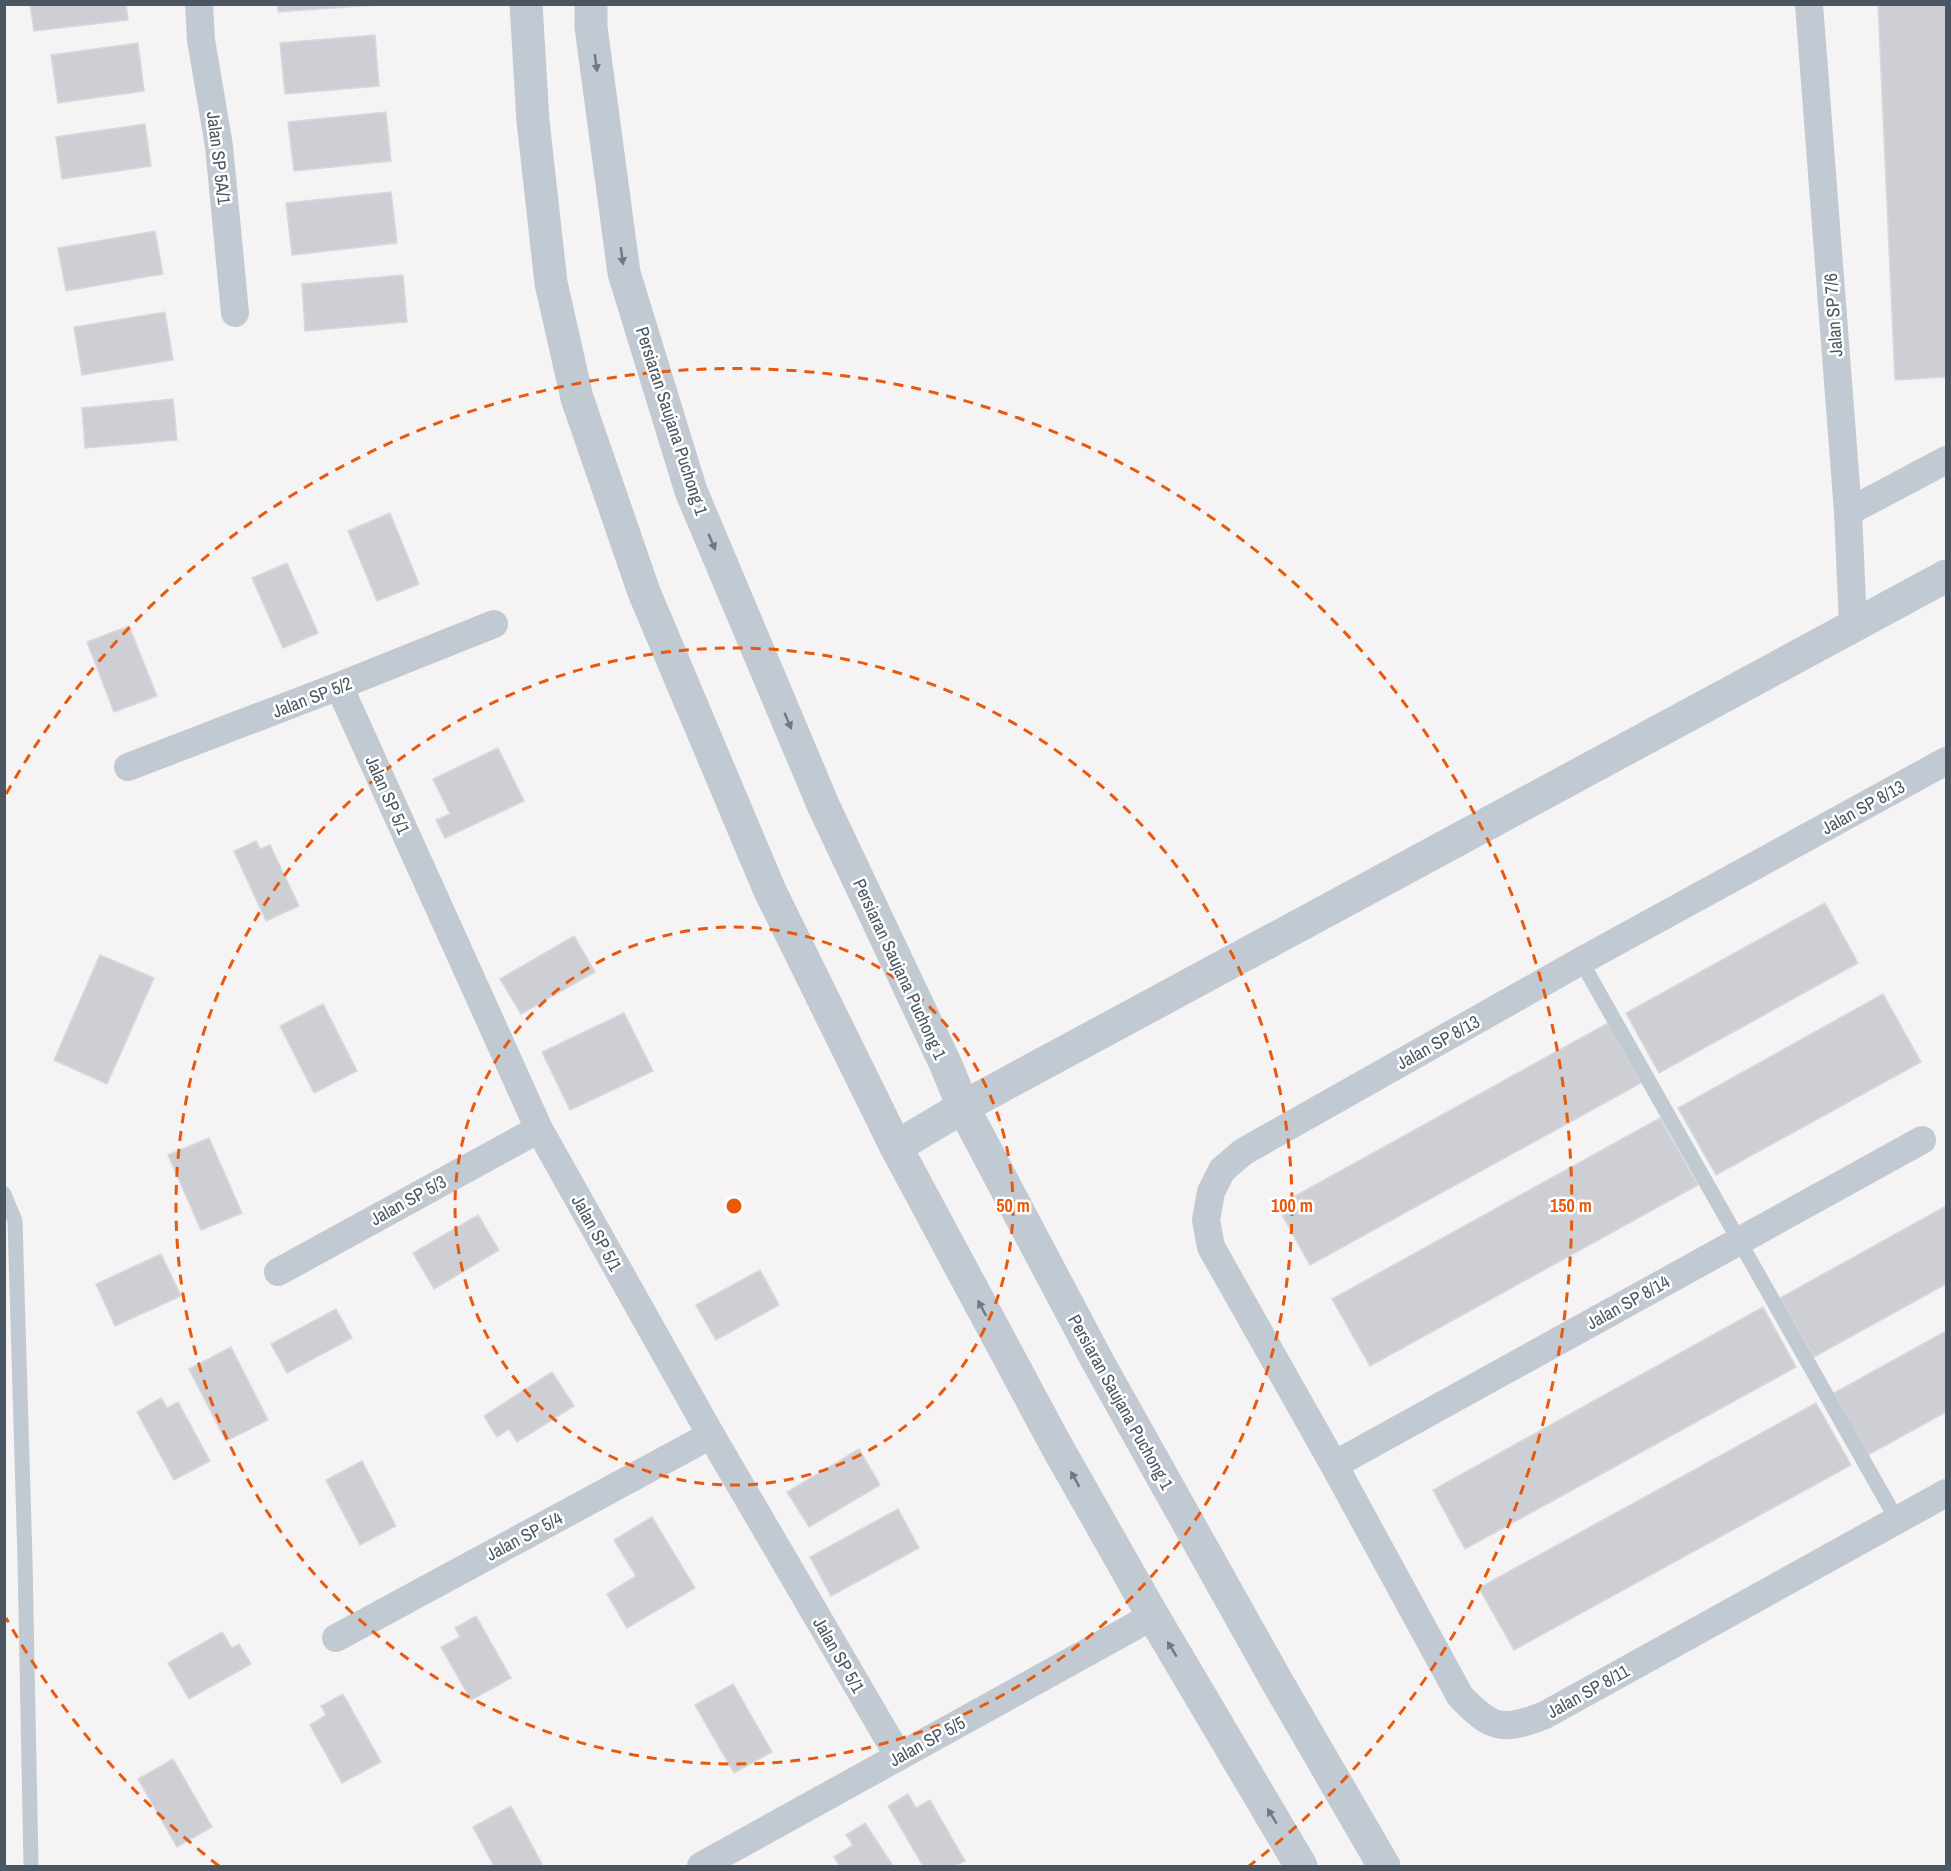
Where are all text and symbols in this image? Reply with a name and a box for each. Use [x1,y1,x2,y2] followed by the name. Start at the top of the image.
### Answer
[591,53,600,72] one-way arrow
[201,110,237,207] street label: Jalan SP 5A/1
[617,246,627,265] one-way arrow
[1818,273,1848,357] street label: Jalan SP 7/6
[630,323,715,519] street label: Persiaran Saujana Puchong 1
[707,533,717,551] one-way arrow
[269,670,355,724] street label: Jalan SP 5/2
[783,713,793,731] one-way arrow
[360,752,417,839] street label: Jalan SP 5/1
[1817,774,1909,840] street label: Jalan SP 8/13
[847,874,953,1064] street label: Persiaran Saujana Puchong 1
[1392,1009,1484,1075] street label: Jalan SP 8/13
[365,1169,451,1231] street label: Jalan SP 5/3
[566,1190,629,1276] street label: Jalan SP 5/1
[996,1193,1030,1218] text: 50 m
[1271,1193,1313,1218] text: 100 m
[1550,1193,1592,1218] text: 150 m
[724,1196,744,1216] centre of rings
[1582,1269,1674,1335] street label: Jalan SP 8/14
[977,1299,987,1316] one-way arrow
[1062,1310,1180,1495] street label: Persiaran Saujana Puchong 1
[1070,1470,1080,1487] one-way arrow
[481,1505,567,1567] street label: Jalan SP 5/4
[807,1613,871,1698] street label: Jalan SP 5/1
[1167,1640,1177,1657] one-way arrow
[1542,1658,1634,1724] street label: Jalan SP 8/11
[884,1710,970,1772] street label: Jalan SP 5/5
[1266,1808,1277,1824] one-way arrow

